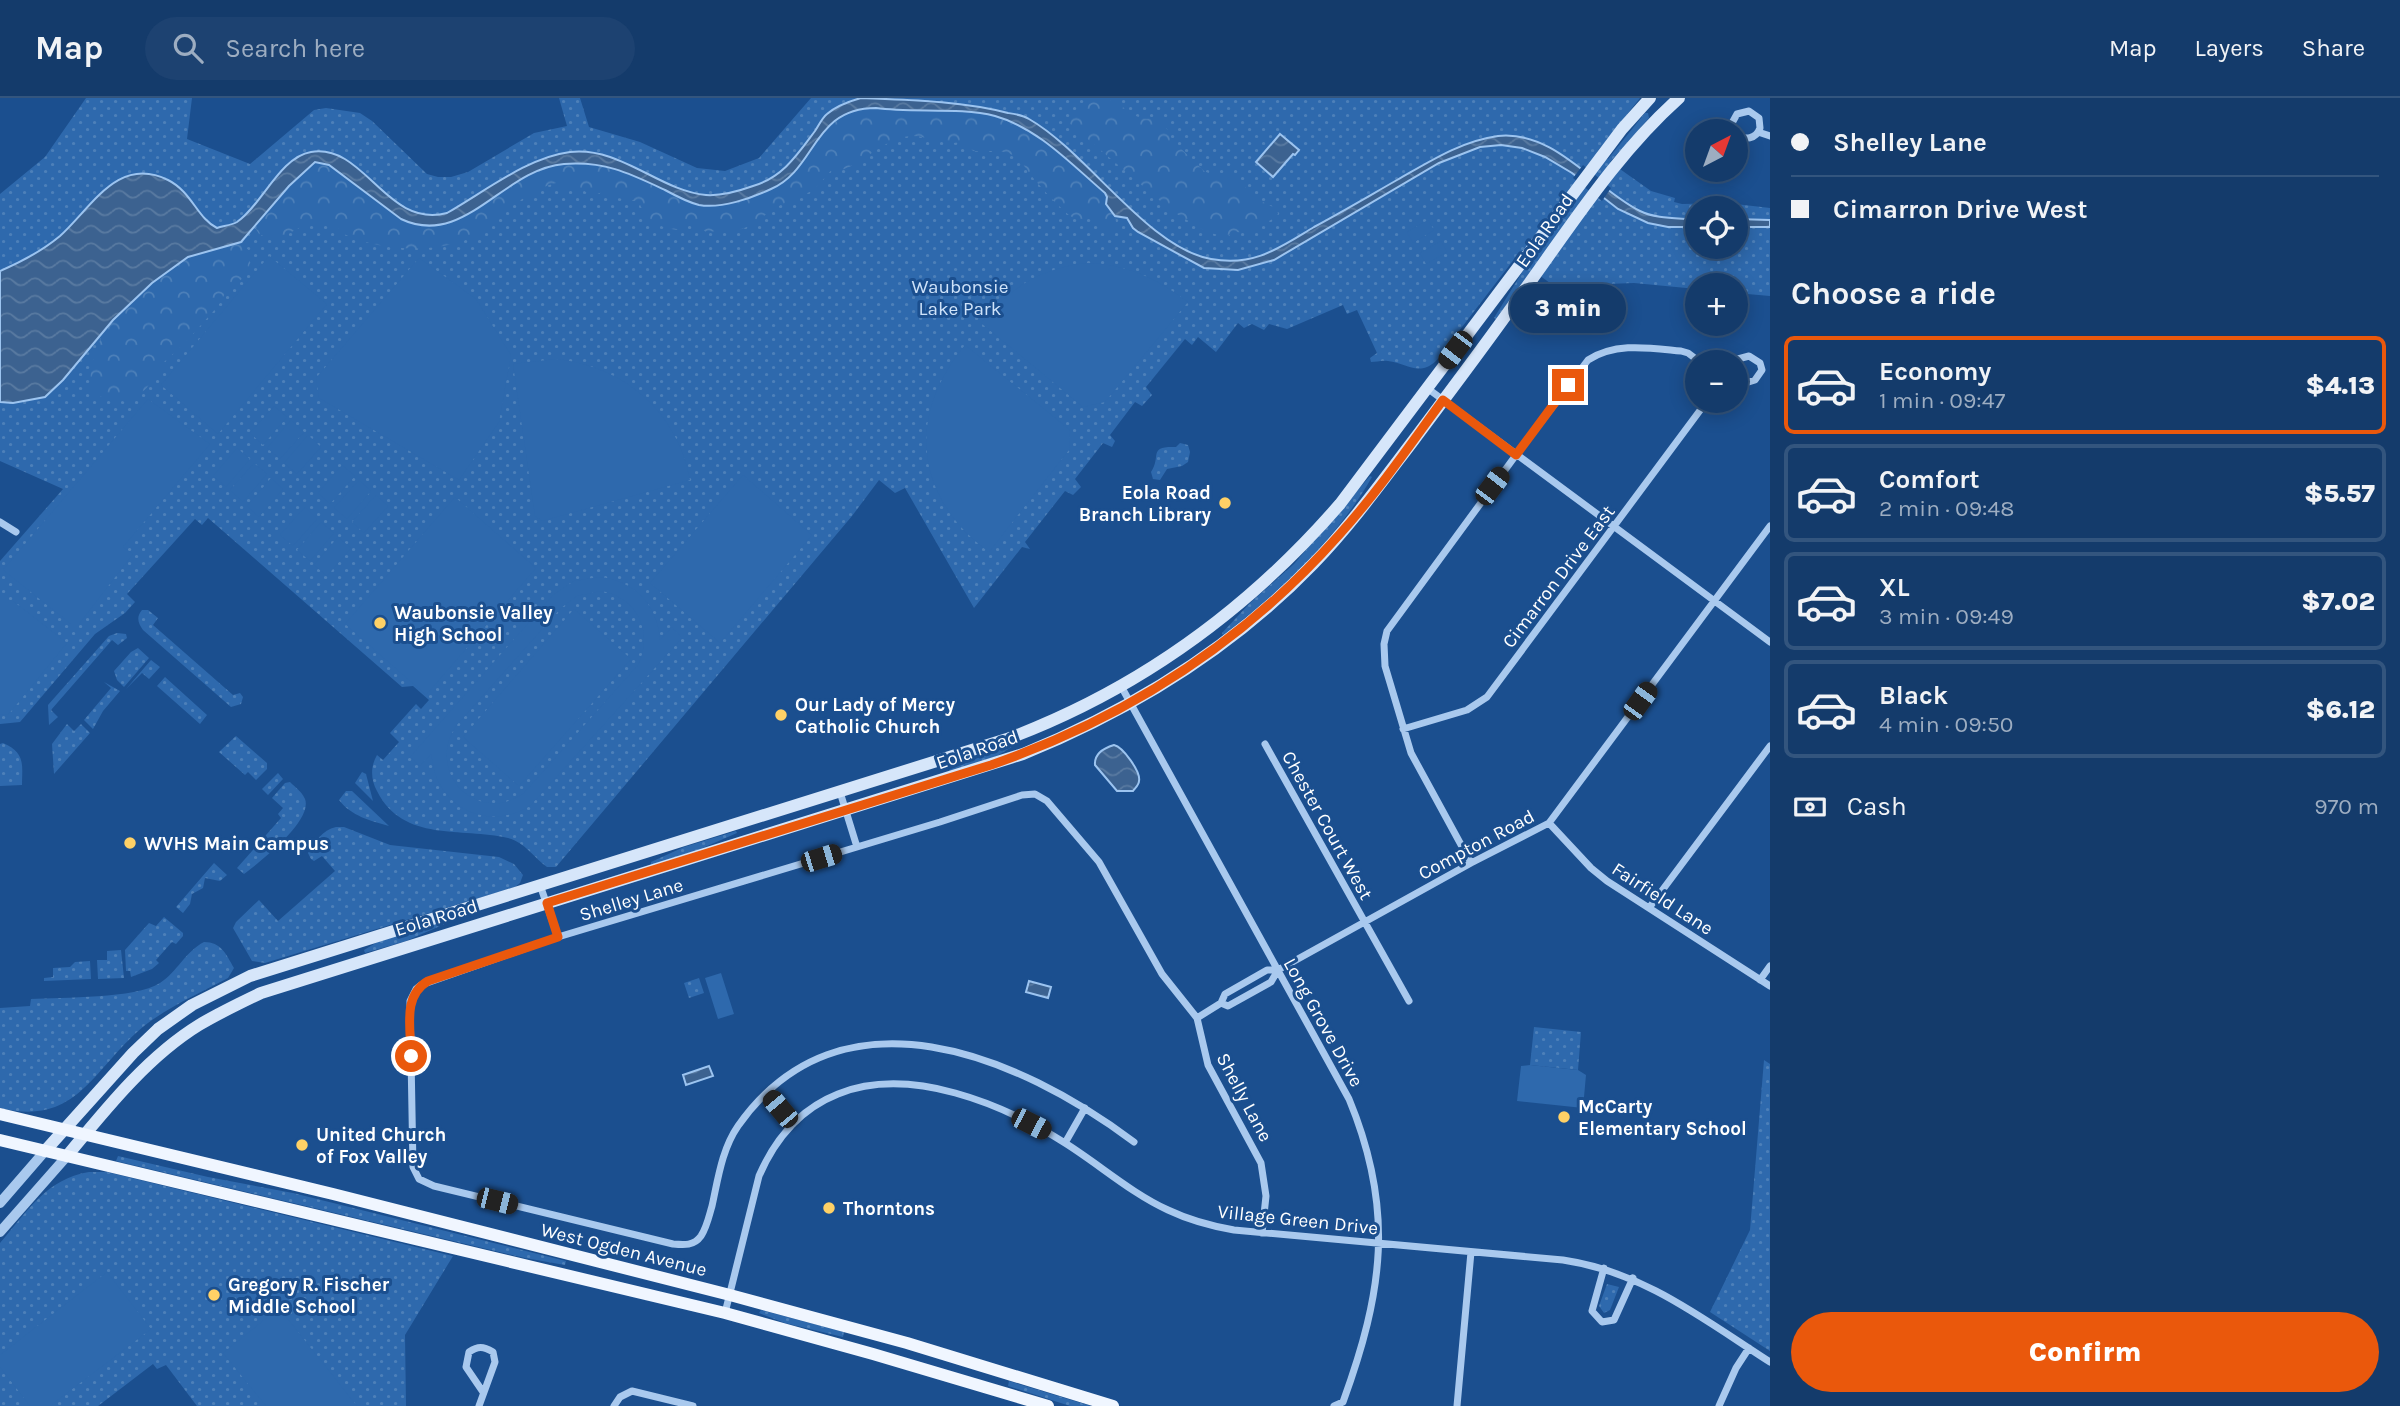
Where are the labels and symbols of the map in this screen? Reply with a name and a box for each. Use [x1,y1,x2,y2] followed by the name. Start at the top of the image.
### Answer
[1685,119,1748,182] north arrow
[1511,189,1578,272] street label: Eola Road
[912,276,1008,320] park label: Waubonsie Lake Park
[1510,284,1626,332] callout: 3 min
[1434,327,1477,373] car
[1552,369,1584,401] route end
[1471,463,1514,509] car
[1079,482,1211,526] place label: Eola Road Branch Library
[1217,495,1233,511] marker: Eola Road Branch Library
[1498,501,1620,652] street label: Cimarron Drive East
[394,602,553,646] place label: Waubonsie Valley High School
[372,615,388,631] marker: Waubonsie Valley High School
[1620,678,1661,724] car
[795,694,955,738] place label: Our Lady of Mercy Catholic Church
[773,707,789,723] marker: Our Lady of Mercy Catholic Church
[934,726,1021,774] street label: Eola Road
[1277,747,1377,904] street label: Chester Court West
[1415,805,1538,885] street label: Compton Road
[144,833,329,855] place label: WVHS Main Campus
[122,835,138,851] marker: WVHS Main Campus
[798,842,845,874] car
[1608,858,1717,940] street label: Fairfield Lane
[577,874,686,926] street label: Shelley Lane
[392,895,480,941] street label: Eola Road
[1279,954,1368,1091] street label: Long Grove Drive
[395,1040,427,1072] route start
[1212,1049,1277,1146] street label: Shelly Lane
[759,1086,802,1132] car
[1578,1096,1747,1140] place label: McCarty Elementary School
[1008,1105,1055,1143] car
[1556,1109,1572,1125] marker: McCarty Elementary School
[316,1124,446,1168] place label: United Church of Fox Valley
[294,1137,310,1153] marker: United Church of Fox Valley
[475,1186,520,1216] car
[843,1198,935,1220] place label: Thorntons
[821,1200,837,1216] marker: Thorntons
[1216,1201,1379,1239] street label: Village Green Drive
[538,1219,709,1281] street label: West Ogden Avenue
[228,1274,390,1318] place label: Gregory R. Fischer Middle School
[206,1287,222,1303] marker: Gregory R. Fischer Middle School

